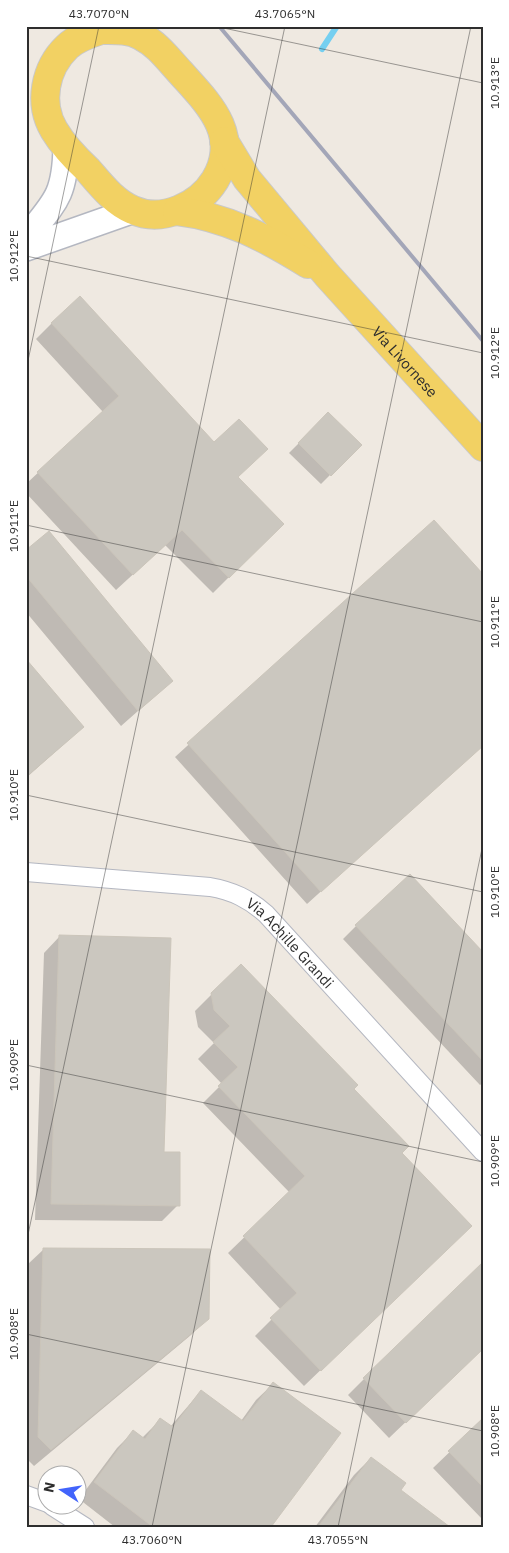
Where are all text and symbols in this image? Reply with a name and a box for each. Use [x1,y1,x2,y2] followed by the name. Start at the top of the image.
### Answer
[69,6,129,21] text: 43.7070°N
[255,6,315,21] text: 43.7065°N
[487,57,502,109] text: 10.913°E
[6,230,21,282] text: 10.912°E
[368,322,442,401] street label: Via Livornese
[487,327,502,379] text: 10.912°E
[6,500,21,552] text: 10.911°E
[487,596,502,648] text: 10.911°E
[6,769,21,821] text: 10.910°E
[487,866,502,918] text: 10.910°E
[243,893,338,992] street label: Via Achille Grandi
[6,1039,21,1091] text: 10.909°E
[487,1135,502,1187] text: 10.909°E
[6,1308,21,1360] text: 10.908°E
[487,1405,502,1457] text: 10.908°E
[38,1466,88,1516] north arrow
[39,1480,59,1494] text: N
[122,1532,182,1547] text: 43.7060°N
[308,1532,368,1547] text: 43.7055°N

